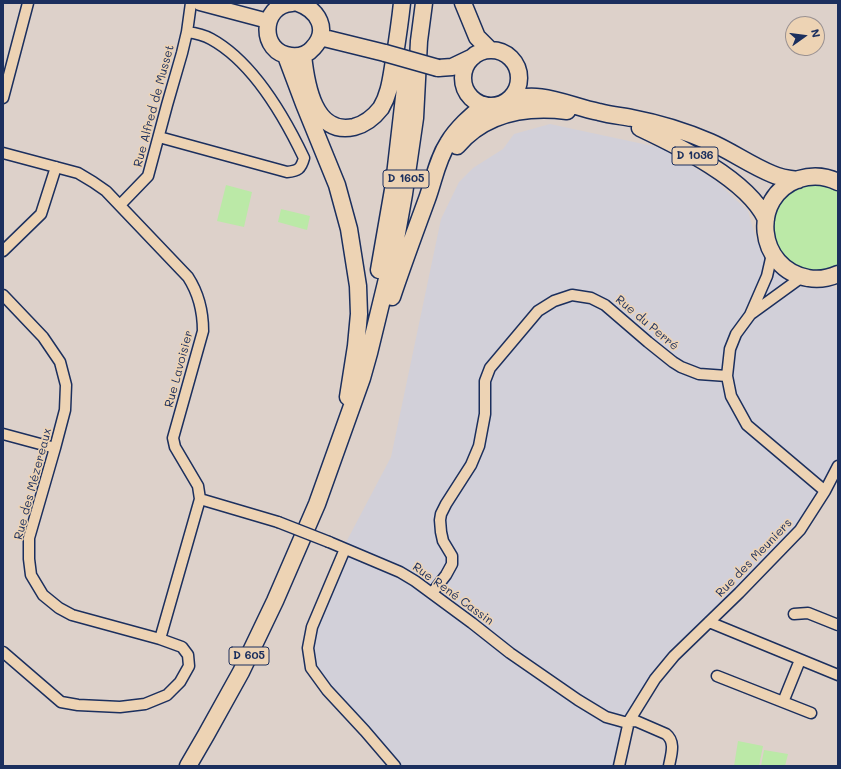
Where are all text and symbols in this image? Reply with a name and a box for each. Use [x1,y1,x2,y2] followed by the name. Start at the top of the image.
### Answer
[785,16,825,56] north arrow
[808,27,824,39] text: N
[131,43,177,169] street label: Rue Alfred de Musset
[672,147,718,165] road number: D 1036
[383,170,429,188] road number: D 1605
[613,292,681,354] street label: Rue du Perré
[162,329,196,409] street label: Rue Lavoisier
[11,427,55,541] street label: Rue des Mézereaux
[713,516,795,600] street label: Rue des Meuniers
[410,560,496,628] street label: Rue René Cassin
[229,647,269,665] road number: D 605

